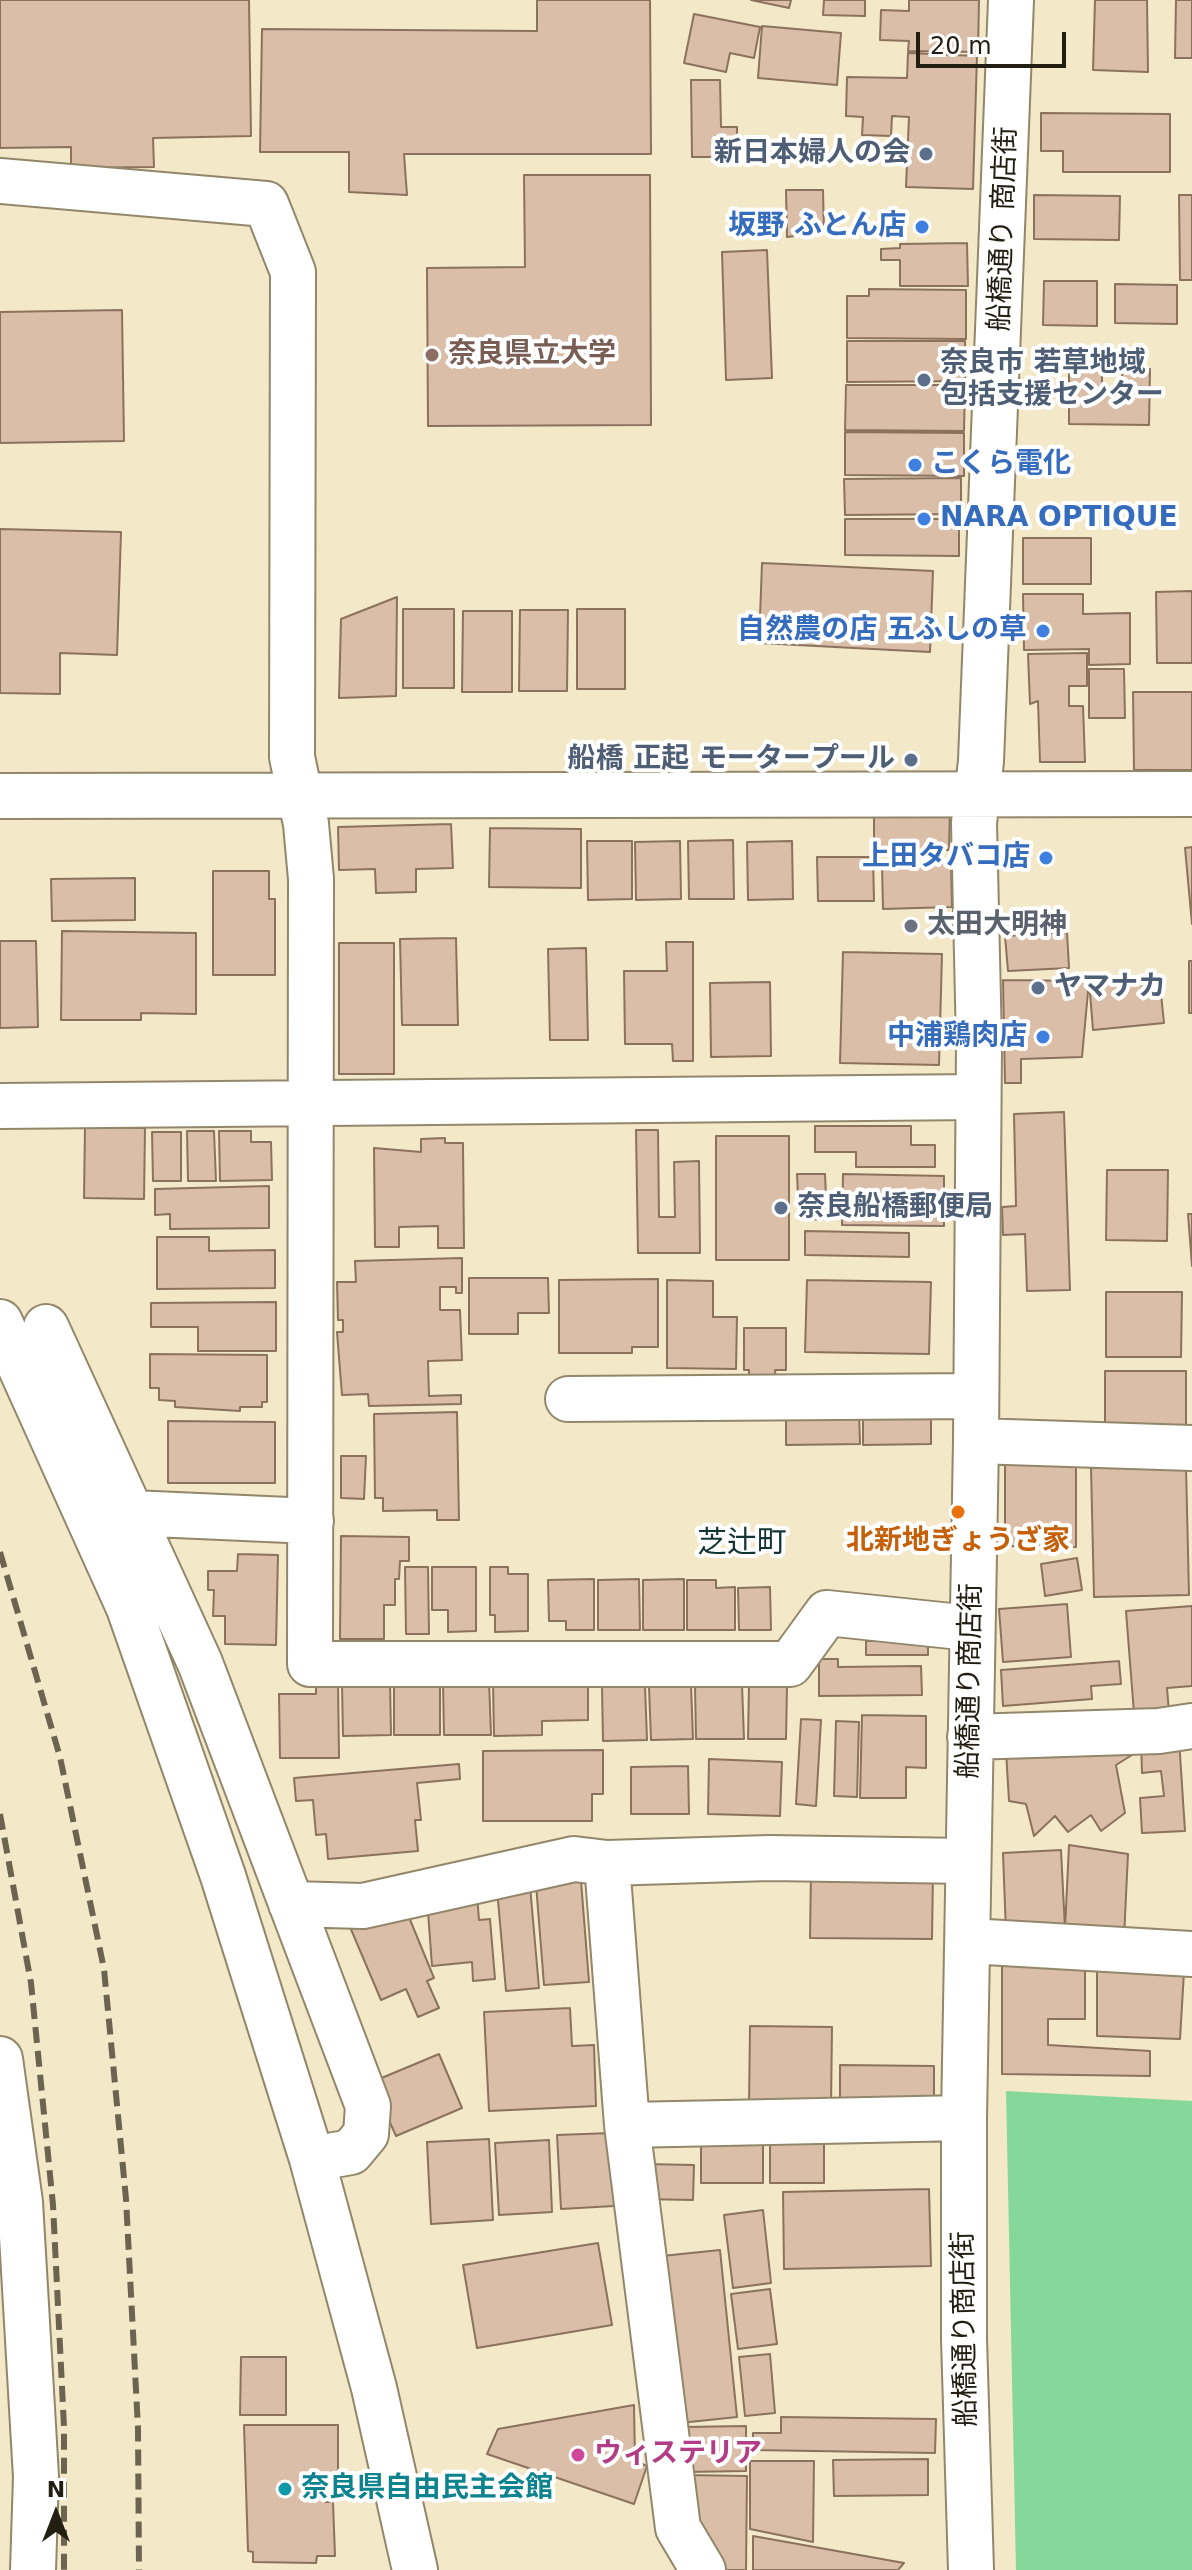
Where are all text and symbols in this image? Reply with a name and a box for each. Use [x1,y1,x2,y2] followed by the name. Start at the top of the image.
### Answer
[920,16,1070,66] scale bar
[930,32,992,60] text: 20 m
[984,126,1024,332] street label: 船橋通り 商店街
[714,137,910,171] place label: 新日本婦人の会
[917,145,935,163] marker: 新日本婦人の会
[728,210,906,244] place label: 坂野 ふとん店
[913,218,931,236] marker: 坂野 ふとん店
[448,338,616,372] place label: 奈良県立大学
[423,346,441,364] marker: 奈良県立大学
[940,347,1164,413] place label: 奈良市 若草地域 包括支援センター
[915,371,933,389] marker: 奈良市 若草地域 包括支援センター
[931,448,1071,482] place label: こくら電化
[906,456,924,474] marker: こくら電化
[940,502,1178,536] place label: NARA OPTIQUE
[915,510,933,528] marker: NARA OPTIQUE
[737,614,1027,648] place label: 自然農の店 五ふしの草
[1034,622,1052,640] marker: 自然農の店 五ふしの草
[568,743,895,777] place label: 船橋 正起 モータープール
[902,751,920,769] marker: 船橋 正起 モータープール
[862,841,1030,875] place label: 上田タバコ店
[1037,849,1055,867] marker: 上田タバコ店
[927,909,1067,943] place label: 太田大明神
[902,917,920,935] marker: 太田大明神
[1054,971,1166,1005] place label: ヤマナカ
[1029,979,1047,997] marker: ヤマナカ
[887,1020,1027,1054] place label: 中浦鶏肉店
[1034,1028,1052,1046] marker: 中浦鶏肉店
[797,1191,993,1225] place label: 奈良船橋郵便局
[772,1199,790,1217] marker: 奈良船橋郵便局
[949,1503,967,1521] marker: 北新地ぎょうざ家
[846,1525,1070,1559] place label: 北新地ぎょうざ家
[697,1526,787,1562] district label: 芝辻町
[952,1583,990,1779] street label: 船橋通り商店街
[947,2231,985,2427] street label: 船橋通り商店街
[594,2438,762,2472] place label: ウィステリア
[569,2446,587,2464] marker: ウィステリア
[301,2472,553,2506] place label: 奈良県自由民主会館
[16,2474,96,2554] north arrow
[47,2477,65,2502] text: N
[276,2480,294,2498] marker: 奈良県自由民主会館

